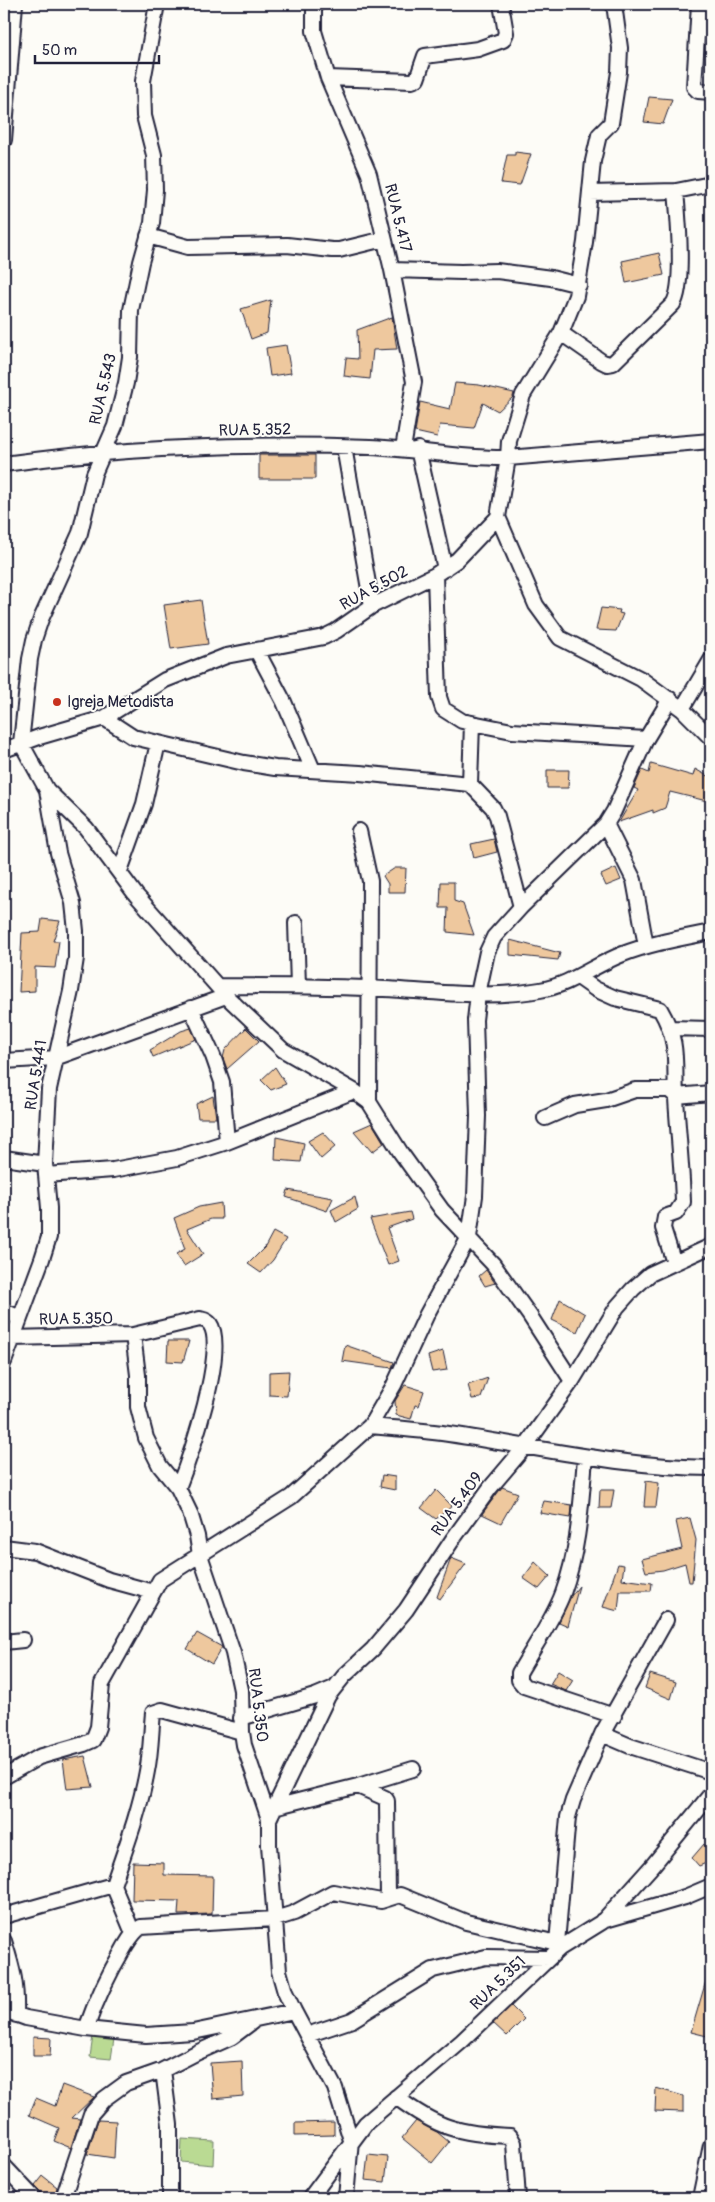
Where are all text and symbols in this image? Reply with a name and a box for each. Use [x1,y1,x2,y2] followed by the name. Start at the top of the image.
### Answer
[35,32,159,64] scale bar
[42,41,77,60] text: 50 m
[380,182,416,255] street label: RUA 5.417
[85,351,121,427] street label: RUA 5.543
[219,419,291,441] street label: RUA 5.352
[337,561,411,615] street label: RUA 5.502
[67,692,174,712] place label: Igreja Metodista
[51,696,63,708] marker: Igreja Metodista
[21,1039,51,1111] street label: RUA 5.441
[39,1308,113,1330] street label: RUA 5.350
[427,1468,487,1540] street label: RUA 5.409
[244,1667,272,1743] street label: RUA 5.350
[466,1952,530,2014] street label: RUA 5.351

